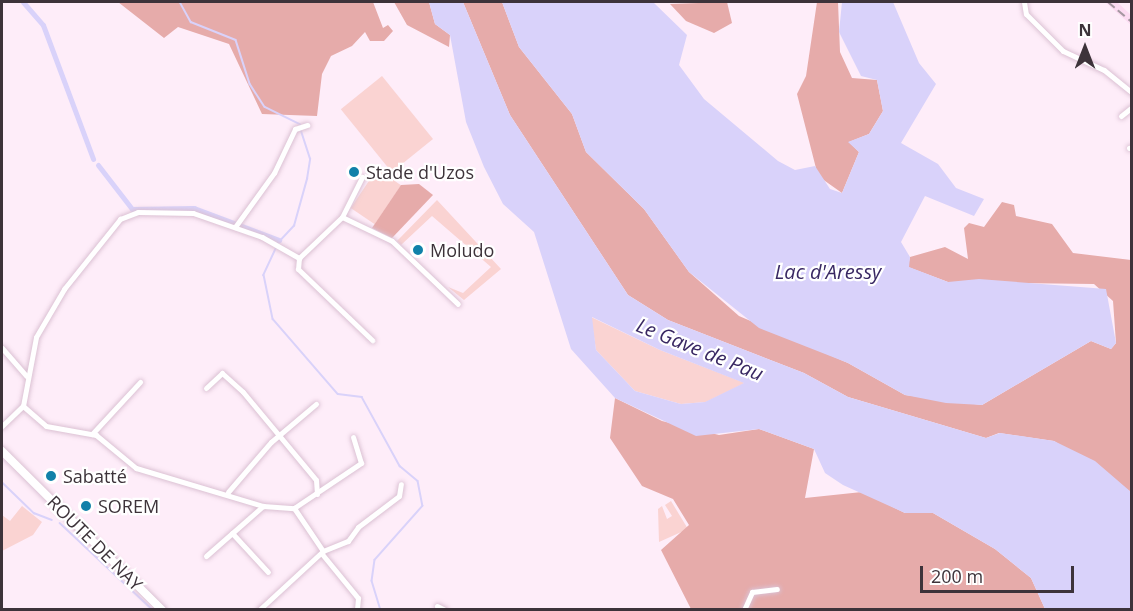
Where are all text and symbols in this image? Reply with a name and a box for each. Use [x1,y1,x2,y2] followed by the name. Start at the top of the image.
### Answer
[1055,18,1115,78] north arrow
[1078,19,1092,41] text: N
[366,161,474,183] place label: Stade d'Uzos
[347,165,361,179] marker: Stade d'Uzos
[430,239,494,261] place label: Moludo
[411,243,425,257] marker: Moludo
[775,259,881,283] water label: Lac d'Aressy
[633,313,767,385] water label: Le Gave de Pau
[63,465,127,487] place label: Sabatté
[44,469,58,483] marker: Sabatté
[43,491,147,595] street label: ROUTE DE NAY
[98,495,159,517] place label: SOREM
[79,499,93,513] marker: SOREM
[923,554,1078,592] scale bar
[931,564,983,588] text: 200 m

